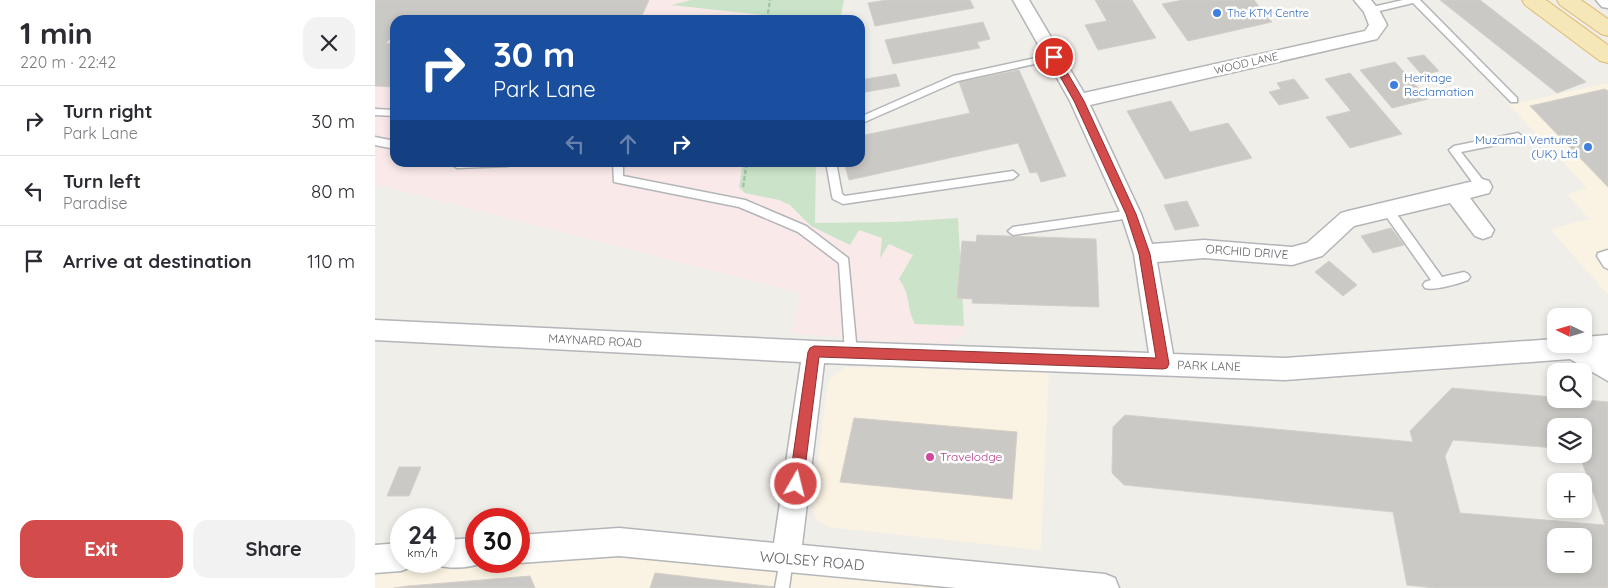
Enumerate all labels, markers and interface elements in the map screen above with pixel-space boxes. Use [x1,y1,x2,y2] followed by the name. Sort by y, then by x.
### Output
[1227,6,1309,20] place label: The KTM Centre
[1211,7,1223,19] marker: The KTM Centre
[20,14,93,52] text: 1 min
[303,17,355,69] button: close
[493,32,575,76] text: 30 m
[410,35,475,100] icon: right
[1033,36,1075,78] pin
[1040,43,1068,71] icon: arrive
[1212,49,1280,77] street label: WOOD LANE
[20,52,116,72] text: 220 m · 22:42
[1404,70,1474,99] place label: Heritage Reclamation
[493,75,596,103] text: Park Lane
[1388,79,1400,91] marker: Heritage Reclamation
[63,99,152,123] text: Turn right
[20,107,48,135] icon: right
[311,109,355,133] text: 30 m
[63,123,138,143] text: Park Lane
[561,130,589,158] icon: left
[614,130,642,158] icon: ahead
[667,130,695,158] icon: right
[1475,132,1578,161] place label: Muzamal Ventures (UK) Ltd
[1582,141,1594,153] marker: Muzamal Ventures (UK) Ltd
[63,169,141,193] text: Turn left
[20,177,48,205] icon: left
[311,179,355,203] text: 80 m
[63,193,127,213] text: Paradise
[1205,241,1289,262] street label: ORCHID DRIVE
[20,247,48,275] icon: arrive
[63,249,252,273] text: Arrive at destination
[307,249,355,273] text: 110 m
[1547,308,1593,352] north arrow
[1547,308,1592,573] map controls
[548,331,643,350] street label: MAYNARD ROAD
[1177,357,1241,374] street label: PARK LANE
[1547,363,1592,408] button: search
[1547,418,1592,463] button: layers
[940,449,1003,464] place label: Travelodge
[924,451,936,463] marker: Travelodge
[769,457,821,509] position arrow
[1547,473,1592,518] button: +
[465,508,530,573] speed limit sign: 30
[408,519,437,550] text: 24
[20,520,183,578] button: Exit
[193,520,355,578] button: Share
[1547,528,1592,573] button: −
[407,545,438,560] text: km/h
[759,546,865,575] street label: WOLSEY ROAD

